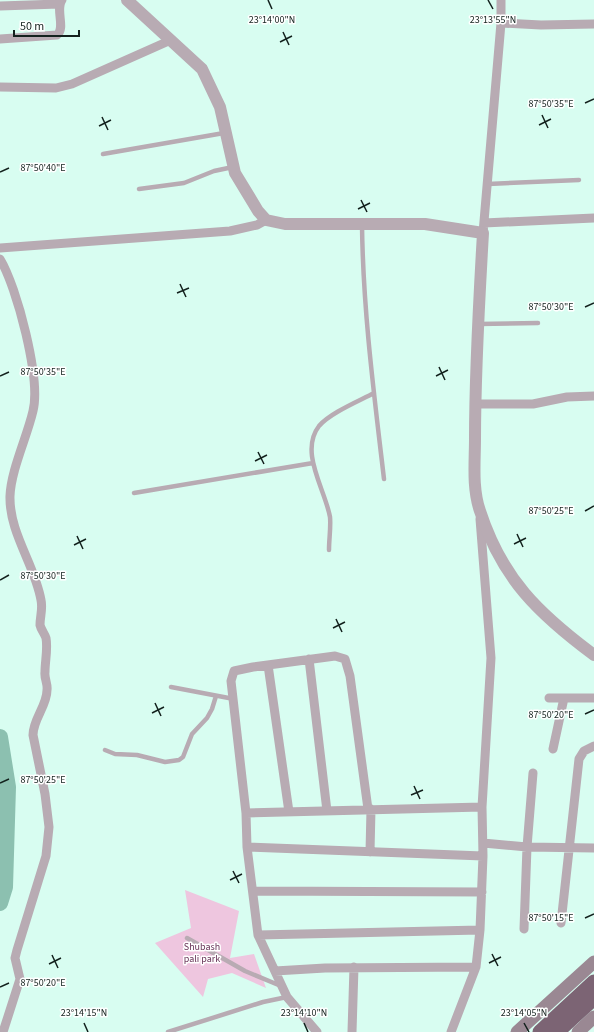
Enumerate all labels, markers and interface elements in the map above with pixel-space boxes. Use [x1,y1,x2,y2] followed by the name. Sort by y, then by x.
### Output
[14,12,79,38] scale bar
[249,13,295,27] text: 23°14'00"N
[470,13,516,27] text: 23°13'55"N
[20,18,44,35] text: 50 m
[528,97,574,111] text: 87°50'35"E
[20,161,66,175] text: 87°50'40"E
[528,300,574,314] text: 87°50'30"E
[20,365,66,379] text: 87°50'35"E
[528,504,574,518] text: 87°50'25"E
[20,569,66,583] text: 87°50'30"E
[528,708,574,722] text: 87°50'20"E
[20,773,66,787] text: 87°50'25"E
[528,911,574,925] text: 87°50'15"E
[184,940,220,966] park label: Shubash pali park
[20,976,66,990] text: 87°50'20"E
[61,1006,107,1020] text: 23°14'15"N
[281,1006,327,1020] text: 23°14'10"N
[501,1006,547,1020] text: 23°14'05"N

